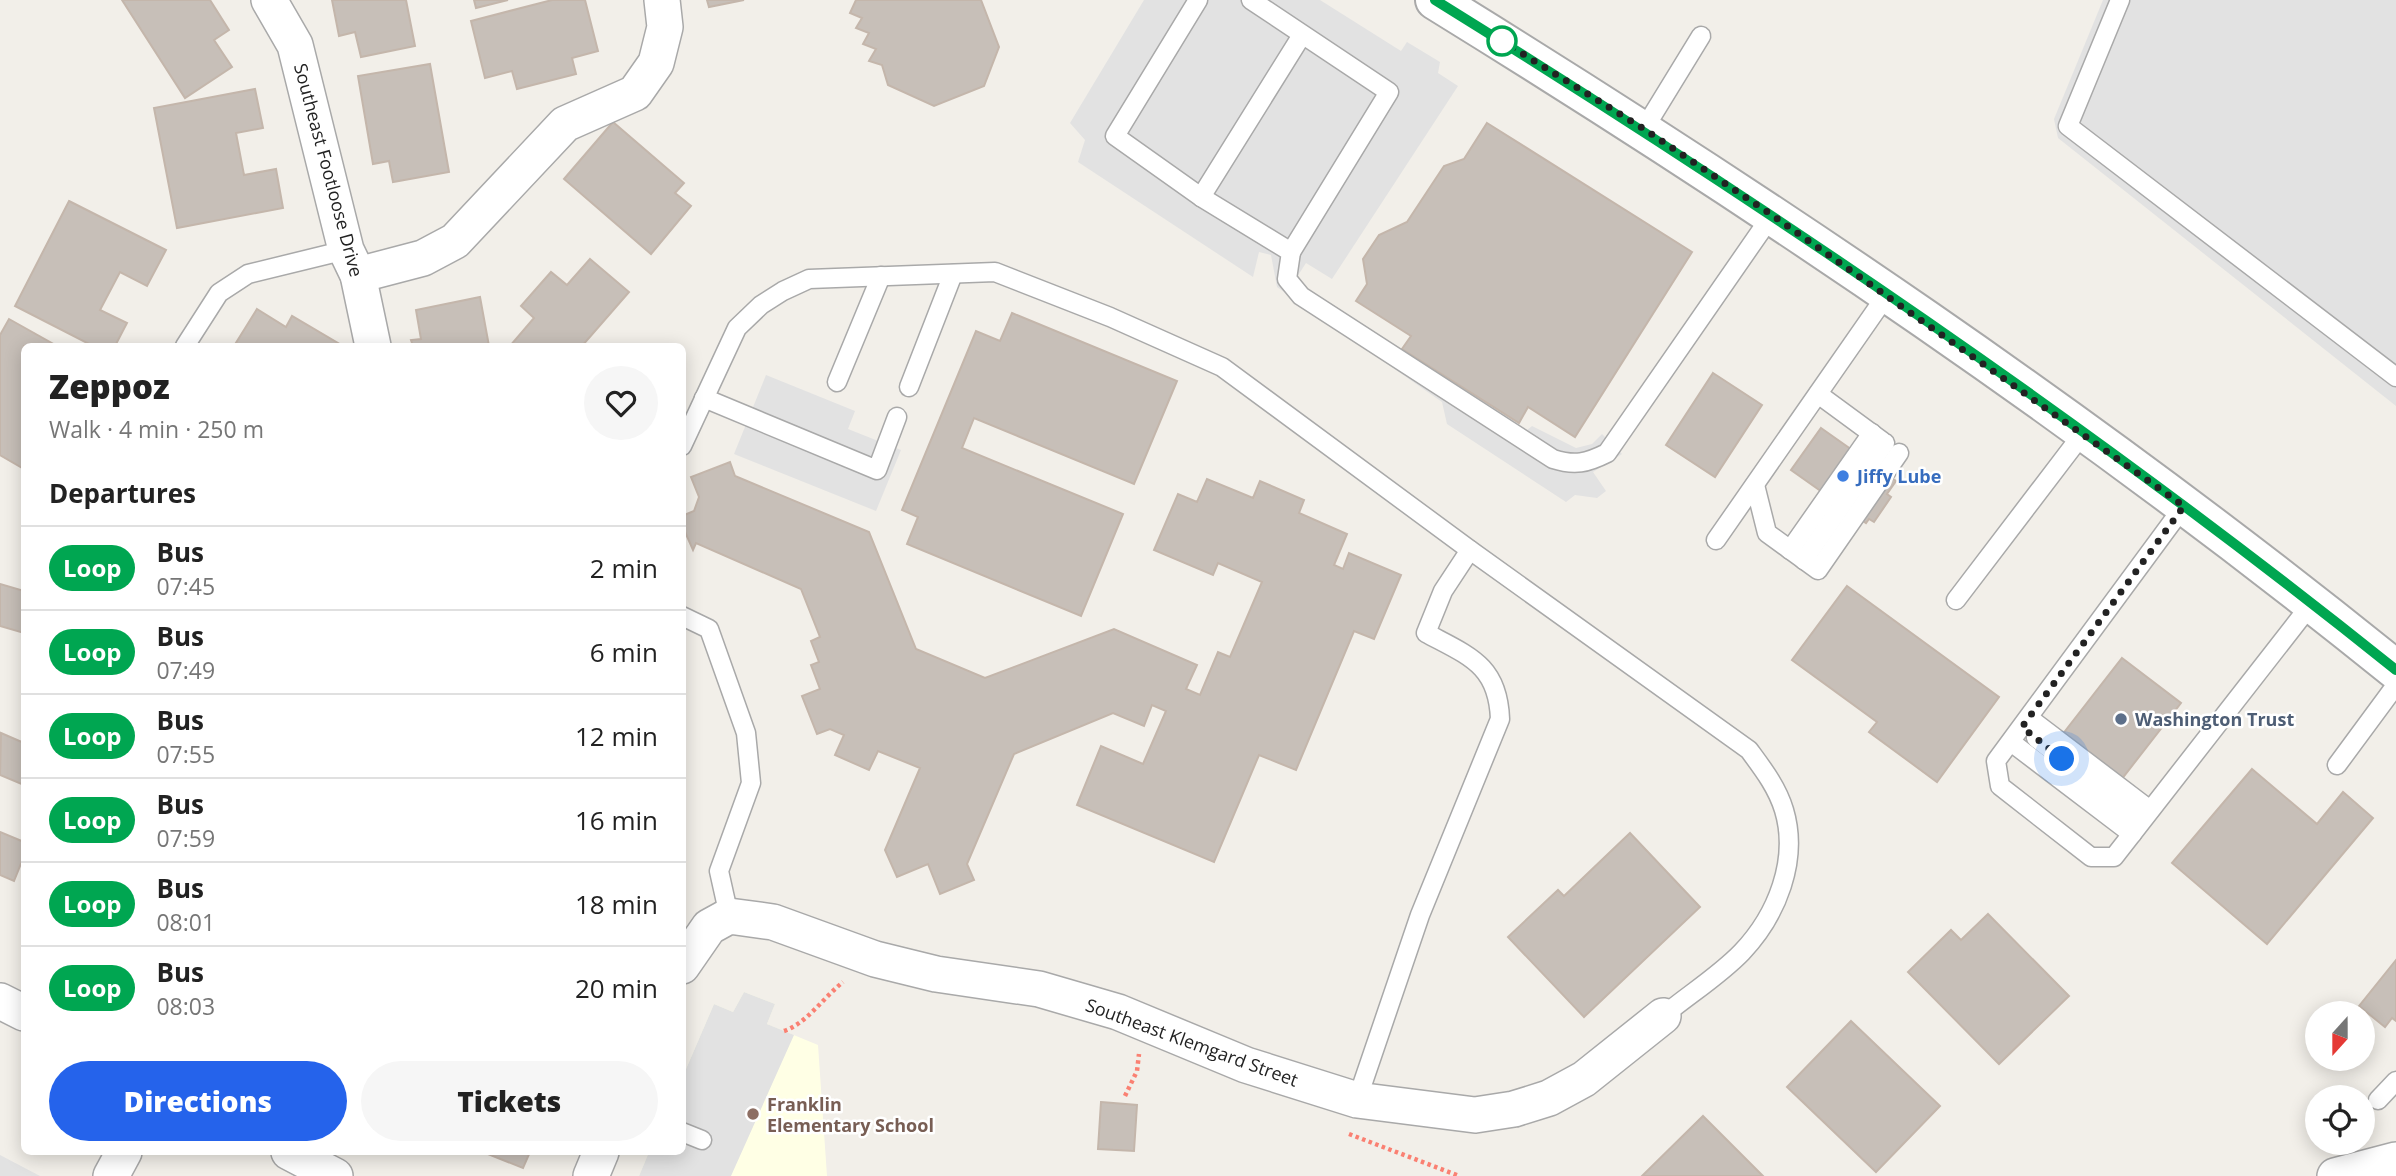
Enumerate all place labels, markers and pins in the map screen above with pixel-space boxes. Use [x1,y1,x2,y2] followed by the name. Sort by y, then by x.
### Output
[1487,26,1517,56] unlabelled marker
[1855,464,1941,488] place label: Jiffy Lube
[1835,468,1851,484] marker: Jiffy Lube
[2135,707,2294,731] place label: Washington Trust
[2113,711,2129,727] marker: Washington Trust
[767,1092,934,1137] place label: Franklin Elementary School
[745,1106,761,1122] marker: Franklin Elementary School

